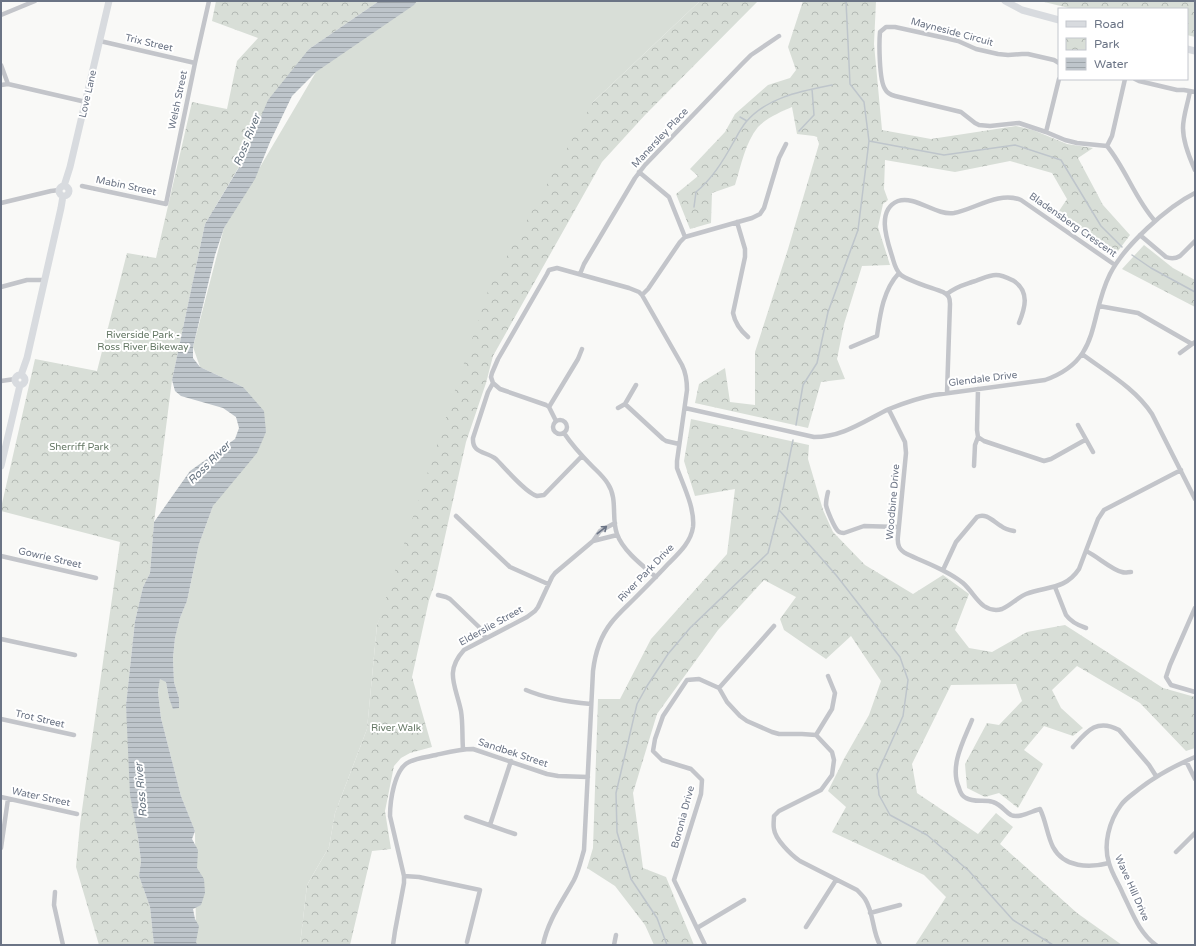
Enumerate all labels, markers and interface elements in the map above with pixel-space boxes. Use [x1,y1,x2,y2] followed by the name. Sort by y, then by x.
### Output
[1058,8,1188,80] legend
[909,15,995,49] street label: Mayneside Circuit
[1094,17,1124,31] text: Road
[124,32,174,54] street label: Trix Street
[1094,37,1120,51] text: Park
[1094,57,1129,71] text: Water
[77,69,99,119] street label: Love Lane
[166,69,190,131] street label: Welsh Street
[629,105,691,170] street label: Manersley Place
[231,111,264,168] water label: Ross River
[95,174,157,198] street label: Mabin Street
[1027,190,1119,260] street label: Bladensberg Crescent
[97,329,189,353] park label: Riverside Park - Ross River Bikeway
[948,369,1018,389] street label: Glendale Drive
[185,438,234,487] water label: Ross River
[49,441,109,453] park label: Sherriff Park
[884,463,902,540] street label: Woodbine Drive
[597,526,608,535] one-way arrow
[615,541,677,604] street label: River Park Drive
[17,545,83,571] street label: Gowrie Street
[457,603,525,649] street label: Elderslie Street
[14,708,66,731] street label: Trot Street
[371,722,422,734] park label: River Walk
[477,736,550,770] street label: Sandbek Street
[132,760,150,818] water label: Ross River
[669,784,697,850] street label: Boronia Drive
[11,785,72,809] street label: Water Street
[1112,853,1152,923] street label: Wave Hill Drive

